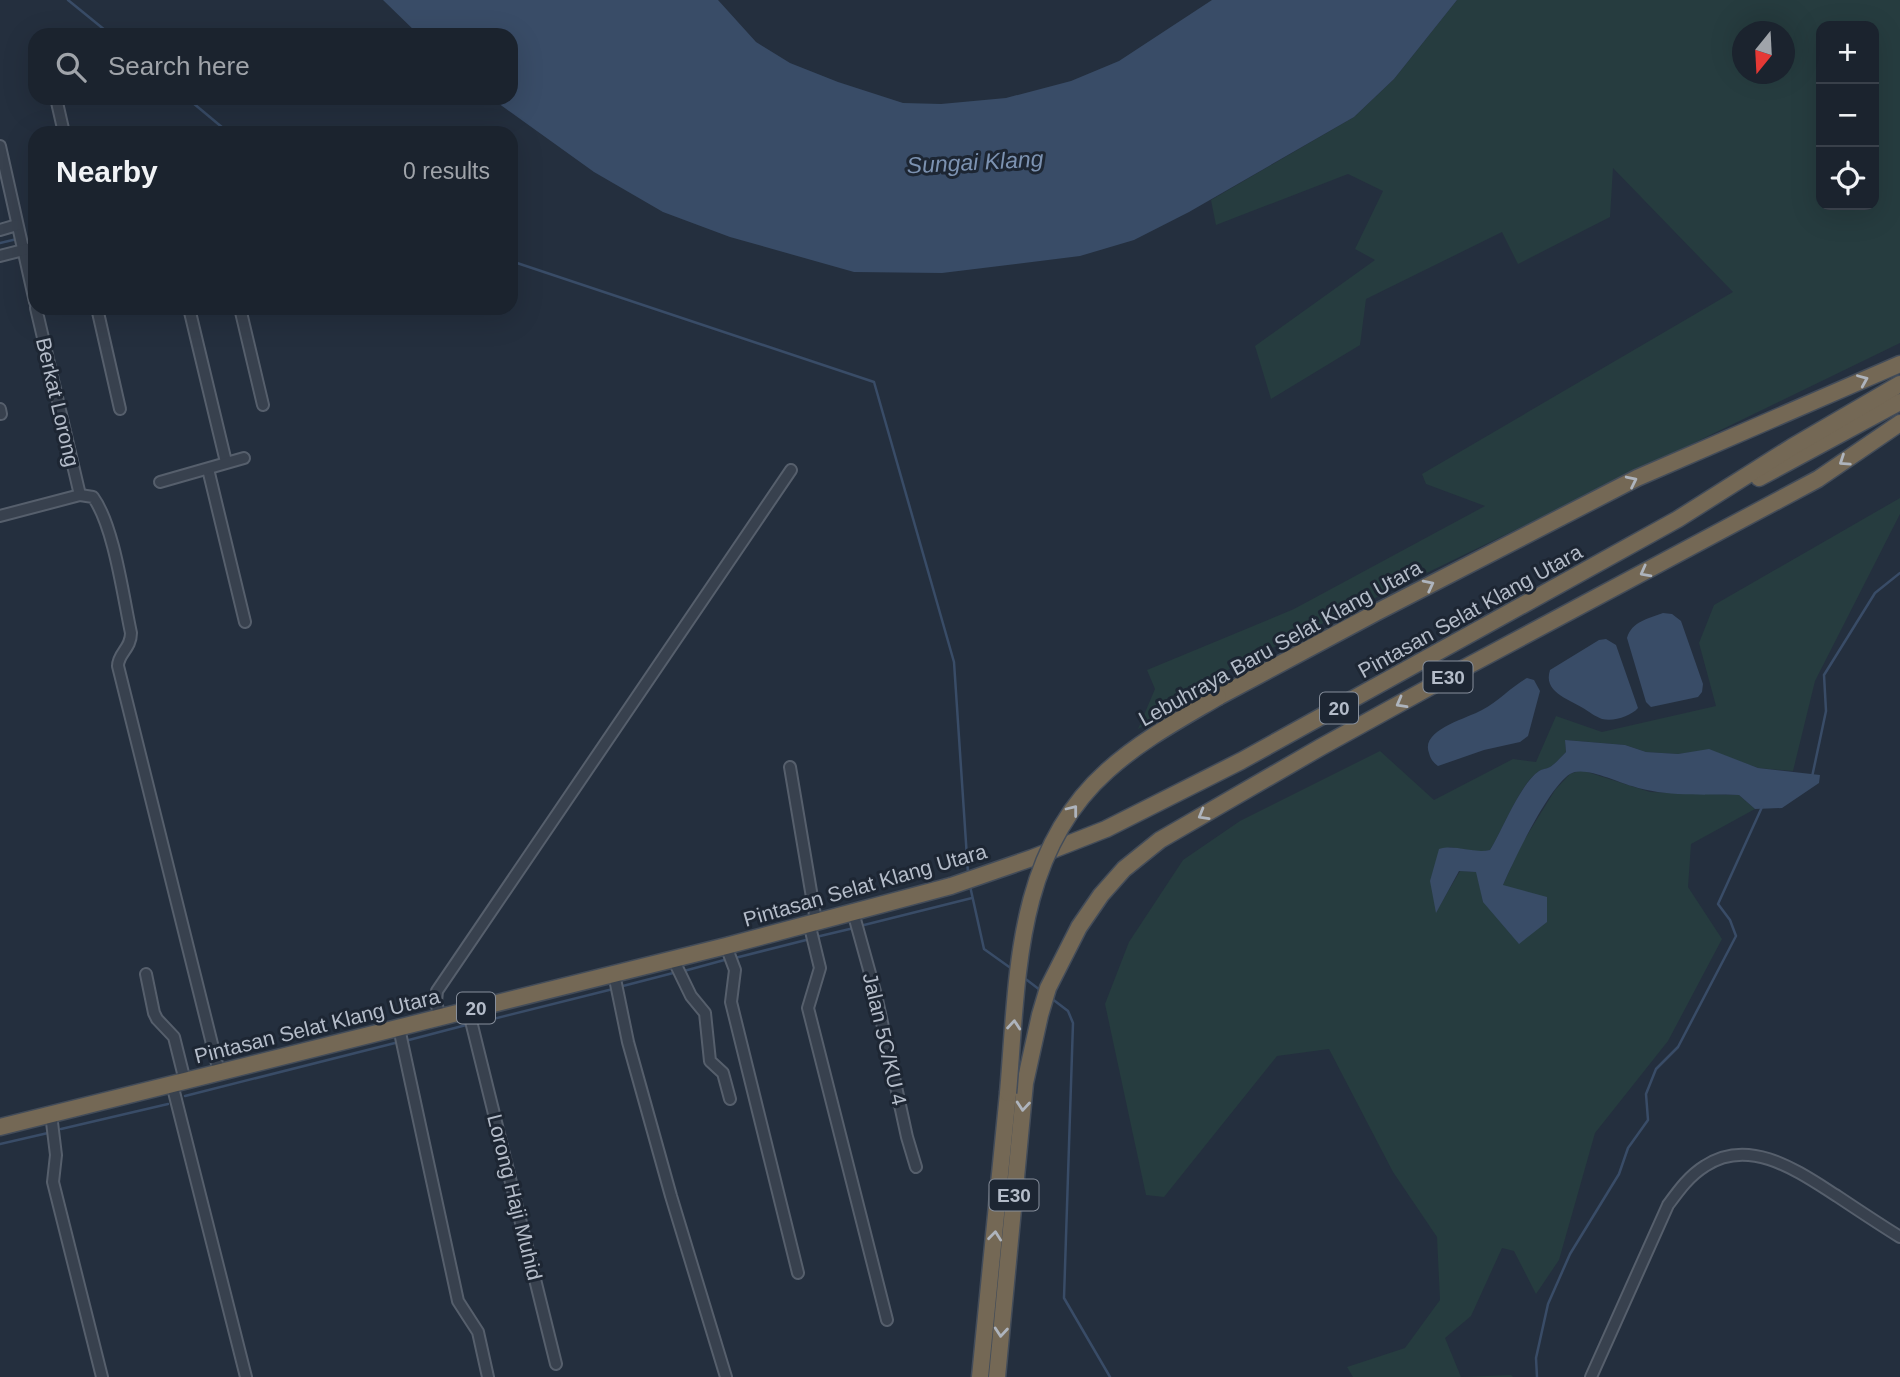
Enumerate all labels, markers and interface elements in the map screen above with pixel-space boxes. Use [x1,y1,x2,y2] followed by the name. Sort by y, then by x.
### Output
[1732,21,1795,84] north arrow
[1816,21,1879,210] map controls
[1816,21,1879,84] button: +
[28,28,518,105] search box
[52,48,90,86] icon: search
[108,51,250,81] text: Search here
[1816,84,1879,147] button: −
[906,145,1044,179] water label: Sungai Klang
[1816,147,1879,210] button: locate
[56,155,158,188] text: Nearby
[403,158,490,184] text: 0 results
[32,335,84,469] street label: Berkat Lorong
[1855,374,1868,388] one-way arrow
[1838,453,1851,466] one-way arrow
[1624,475,1637,489] one-way arrow
[1354,540,1586,682] street label: Pintasan Selat Klang Utara
[1135,555,1426,731] street label: Lebuhraya Baru Selat Klang Utara
[1640,564,1652,578] one-way arrow
[1422,579,1434,593] one-way arrow
[1424,662,1472,692] road number: E30
[1320,692,1358,723] road number: 20
[1396,695,1409,708] one-way arrow
[1065,805,1077,818] one-way arrow
[1198,807,1211,820] one-way arrow
[741,839,990,931] street label: Pintasan Selat Klang Utara
[859,970,912,1108] street label: Jalan 5C/KU 4
[192,984,442,1068] street label: Pintasan Selat Klang Utara
[457,992,495,1024] road number: 20
[1006,1019,1021,1030] one-way arrow
[1016,1100,1031,1111] one-way arrow
[483,1112,547,1282] street label: Lorong Haji Muhid
[990,1180,1038,1210] road number: E30
[987,1230,1002,1242] one-way arrow
[994,1327,1009,1338] one-way arrow

